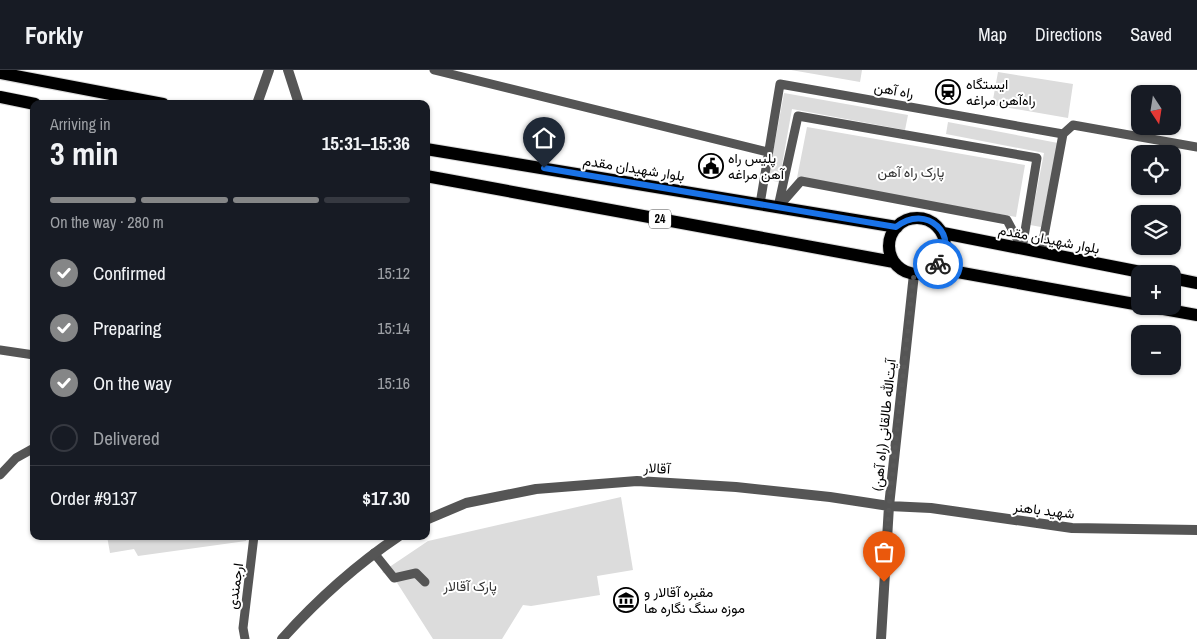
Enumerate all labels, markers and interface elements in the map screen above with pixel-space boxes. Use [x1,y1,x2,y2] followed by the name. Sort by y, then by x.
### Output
[25,19,83,51] text: Forkly
[978,22,1007,47] text: Map
[1035,22,1102,47] text: Directions
[1130,22,1172,47] text: Saved
[966,75,1036,109] place label: ایستگاه راه‌آهن مراغه
[873,78,915,102] street label: راه آهن
[935,79,961,105] station icon: ایستگاه راه‌آهن مراغه
[1131,85,1181,135] north arrow
[1131,85,1181,375] map controls
[50,113,111,135] text: Arriving in
[523,117,565,168] pin
[530,124,558,152] icon: home
[322,130,410,156] text: 15:31–15:36
[50,132,119,175] text: 3 min
[1131,145,1181,195] button: locate
[728,149,786,183] place label: پلیس راه آهن مراغه
[582,151,686,185] street label: بلوار شهیدان مقدم
[698,153,724,179] public building icon: پلیس راه آهن مراغه
[878,163,944,182] park label: پارک راه آهن
[1131,205,1181,255] button: layers
[649,210,671,228] road number: 24
[50,211,164,233] text: On the way · 280 m
[997,220,1101,258] street label: بلوار شهیدان مقدم
[913,239,963,289] courier
[924,250,952,278] icon: bike
[50,259,78,287] icon: check
[93,260,166,286] text: Confirmed
[377,262,410,284] text: 15:12
[1131,265,1181,315] button: +
[50,314,78,342] icon: check
[93,315,161,341] text: Preparing
[377,317,410,339] text: 15:14
[1131,325,1181,375] button: −
[868,356,900,492] street label: (راه آهن) آیت‌الله طالقانی
[50,369,78,397] icon: check
[93,370,172,396] text: On the way
[377,372,410,394] text: 15:16
[93,425,160,451] text: Delivered
[642,458,672,478] street label: آقالار
[50,485,137,511] text: Order #9137
[362,485,410,511] text: $17.30
[1011,497,1076,523] street label: شهید باهنر
[863,531,905,582] pin
[870,538,898,566] icon: bag
[223,562,247,610] street label: ارجمندی
[442,577,497,596] park label: پارک آقالار
[644,583,745,617] place label: مقبره آقالار و موزه سنگ نگاره ها
[613,587,639,613] museum icon: مقبره آقالار و موزه سنگ نگاره ها

